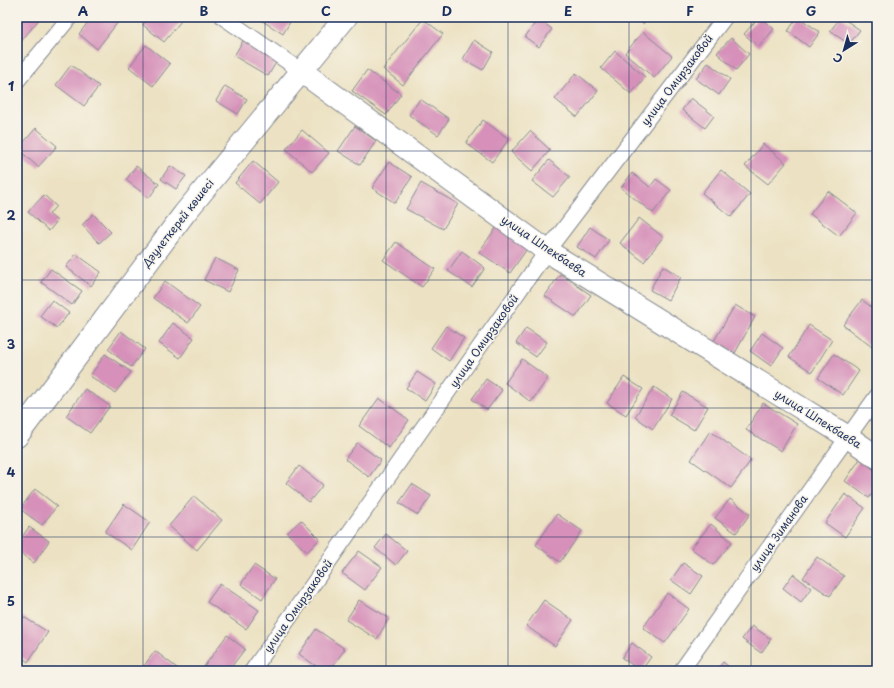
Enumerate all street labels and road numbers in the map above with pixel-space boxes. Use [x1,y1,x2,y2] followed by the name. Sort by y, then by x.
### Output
[637,31,717,129] street label: улица Омирзаковой
[137,175,218,271] street label: Дәулеткерей көшесі
[498,211,591,281] street label: улица Шпекбаева
[445,291,522,391] street label: улица Омирзаковой
[771,385,866,453] street label: улица Шпекбаева
[746,491,812,575] street label: улица Зиманова
[259,556,336,656] street label: улица Омирзаковой

